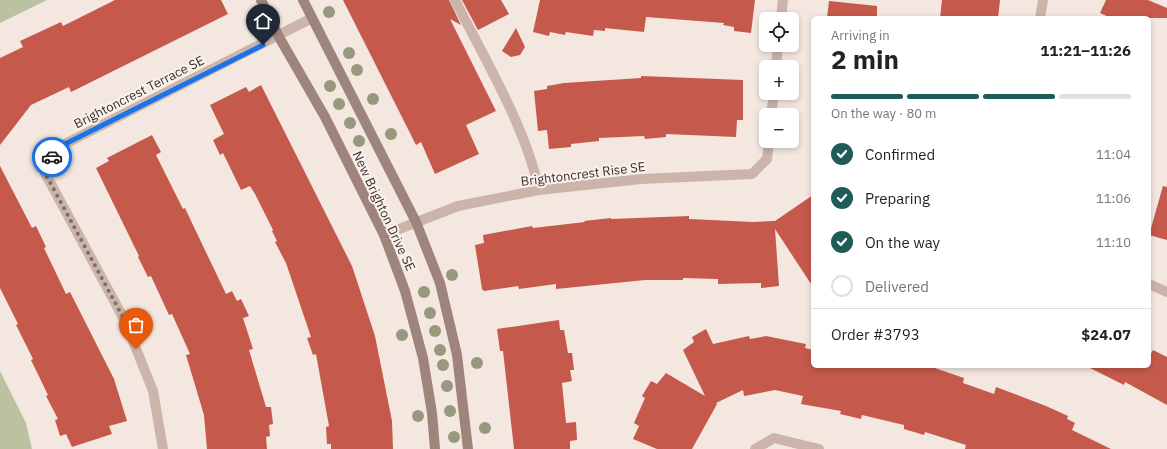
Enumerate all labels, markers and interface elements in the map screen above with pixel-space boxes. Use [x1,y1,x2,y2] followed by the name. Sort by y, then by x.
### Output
[246,4,280,45] pin
[252,10,274,32] icon: home
[759,12,799,148] map controls
[759,12,799,52] button: locate
[831,27,890,44] text: Arriving in
[1040,41,1131,60] text: 11:21–11:26
[831,42,899,76] text: 2 min
[71,52,207,132] street label: Brightoncrest Terrace SE
[759,60,799,100] button: +
[831,105,936,122] text: On the way · 80 m
[759,108,799,148] button: −
[32,137,72,177] courier
[831,143,853,165] icon: check
[865,145,935,164] text: Confirmed
[41,146,63,168] icon: car
[1096,146,1131,163] text: 11:04
[349,148,419,274] street label: New Brighton Drive SE
[520,158,646,190] street label: Brightoncrest Rise SE
[831,187,853,209] icon: check
[865,189,930,208] text: Preparing
[1096,190,1131,207] text: 11:06
[831,231,853,253] icon: check
[865,233,940,252] text: On the way
[1096,234,1131,251] text: 11:10
[865,277,929,296] text: Delivered
[119,308,153,349] pin
[125,314,147,336] icon: bag
[831,325,920,344] text: Order #3793
[1081,325,1131,344] text: $24.07

